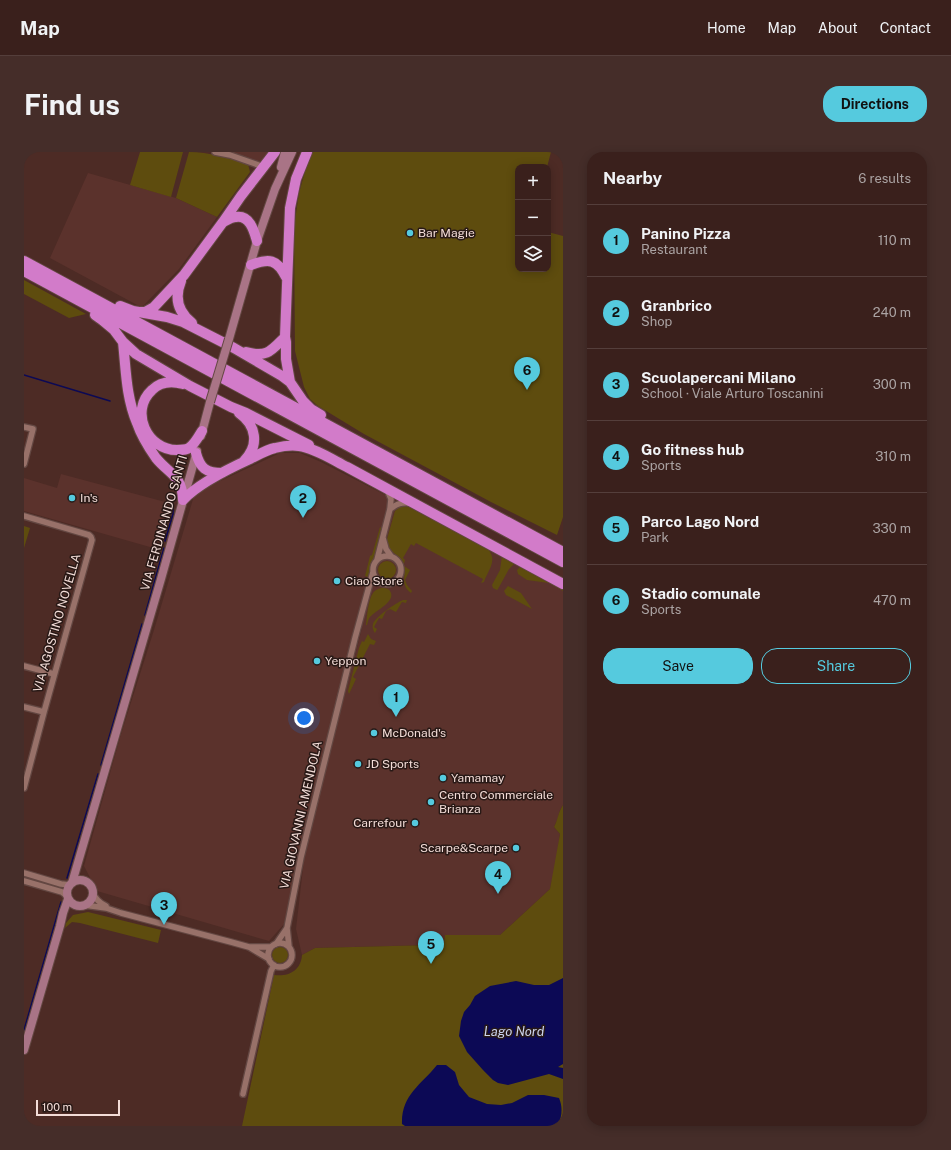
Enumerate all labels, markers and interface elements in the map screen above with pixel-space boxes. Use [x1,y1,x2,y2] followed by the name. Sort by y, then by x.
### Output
[20,17,60,39] text: Map
[707,20,746,36] text: Home
[768,20,796,36] text: Map
[818,20,858,36] text: About
[880,20,931,36] text: Contact
[823,86,927,122] button: Directions
[24,88,120,121] text: Find us
[515,164,551,272] map controls
[515,164,551,200] button: +
[603,168,662,188] text: Nearby
[858,171,911,186] text: 6 results
[515,200,551,236] button: −
[641,225,730,242] text: Panino Pizza
[418,226,475,240] place label: Bar Magie
[405,228,415,238] marker: Bar Magie
[613,233,619,248] text: 1
[878,233,911,248] text: 110 m
[515,236,551,272] button: layers
[641,242,707,257] text: Restaurant
[641,297,712,314] text: Granbrico
[612,305,620,320] text: 2
[873,305,911,320] text: 240 m
[641,314,672,329] text: Shop
[514,357,540,390] pin: 6
[641,369,796,386] text: Scuolapercani Milano
[612,377,620,392] text: 3
[873,377,911,392] text: 300 m
[641,386,823,401] text: School · Viale Arturo Toscanini
[641,441,744,458] text: Go fitness hub
[612,449,620,464] text: 4
[875,449,911,464] text: 310 m
[138,454,190,592] street label: VIA FERDINANDO SANTI
[641,458,681,473] text: Sports
[290,485,316,518] pin: 2
[80,491,98,505] place label: In's
[67,493,77,503] marker: In's
[641,513,759,530] text: Parco Lago Nord
[612,521,620,536] text: 5
[872,521,911,536] text: 330 m
[641,530,669,545] text: Park
[30,552,84,694] street label: VIA AGOSTINO NOVELLA
[345,574,403,588] place label: Ciao Store
[332,576,342,586] marker: Ciao Store
[641,585,761,602] text: Stadio comunale
[612,593,620,608] text: 6
[873,593,911,608] text: 470 m
[641,602,681,617] text: Sports
[603,648,753,684] button: Save
[761,648,911,684] button: Share
[325,654,366,668] place label: Yeppon
[312,656,322,666] marker: Yeppon
[383,684,409,717] pin: 1
[294,708,314,728] your location
[382,726,446,740] place label: McDonald's
[369,728,379,738] marker: McDonald's
[277,739,325,891] street label: VIA GIOVANNI AMENDOLA
[366,757,419,771] place label: JD Sports
[353,759,363,769] marker: JD Sports
[451,771,505,785] place label: Yamamay
[438,773,448,783] marker: Yamamay
[439,788,553,816] place label: Centro Commerciale Brianza
[426,797,436,807] marker: Centro Commerciale Brianza
[353,816,407,830] place label: Carrefour
[410,818,420,828] marker: Carrefour
[420,841,508,855] place label: Scarpe&Scarpe
[511,843,521,853] marker: Scarpe&Scarpe
[485,861,511,894] pin: 4
[151,892,177,925] pin: 3
[418,931,444,964] pin: 5
[484,1024,545,1039] water label: Lago Nord
[36,1098,120,1117] scale bar
[42,1101,72,1113] text: 100 m

